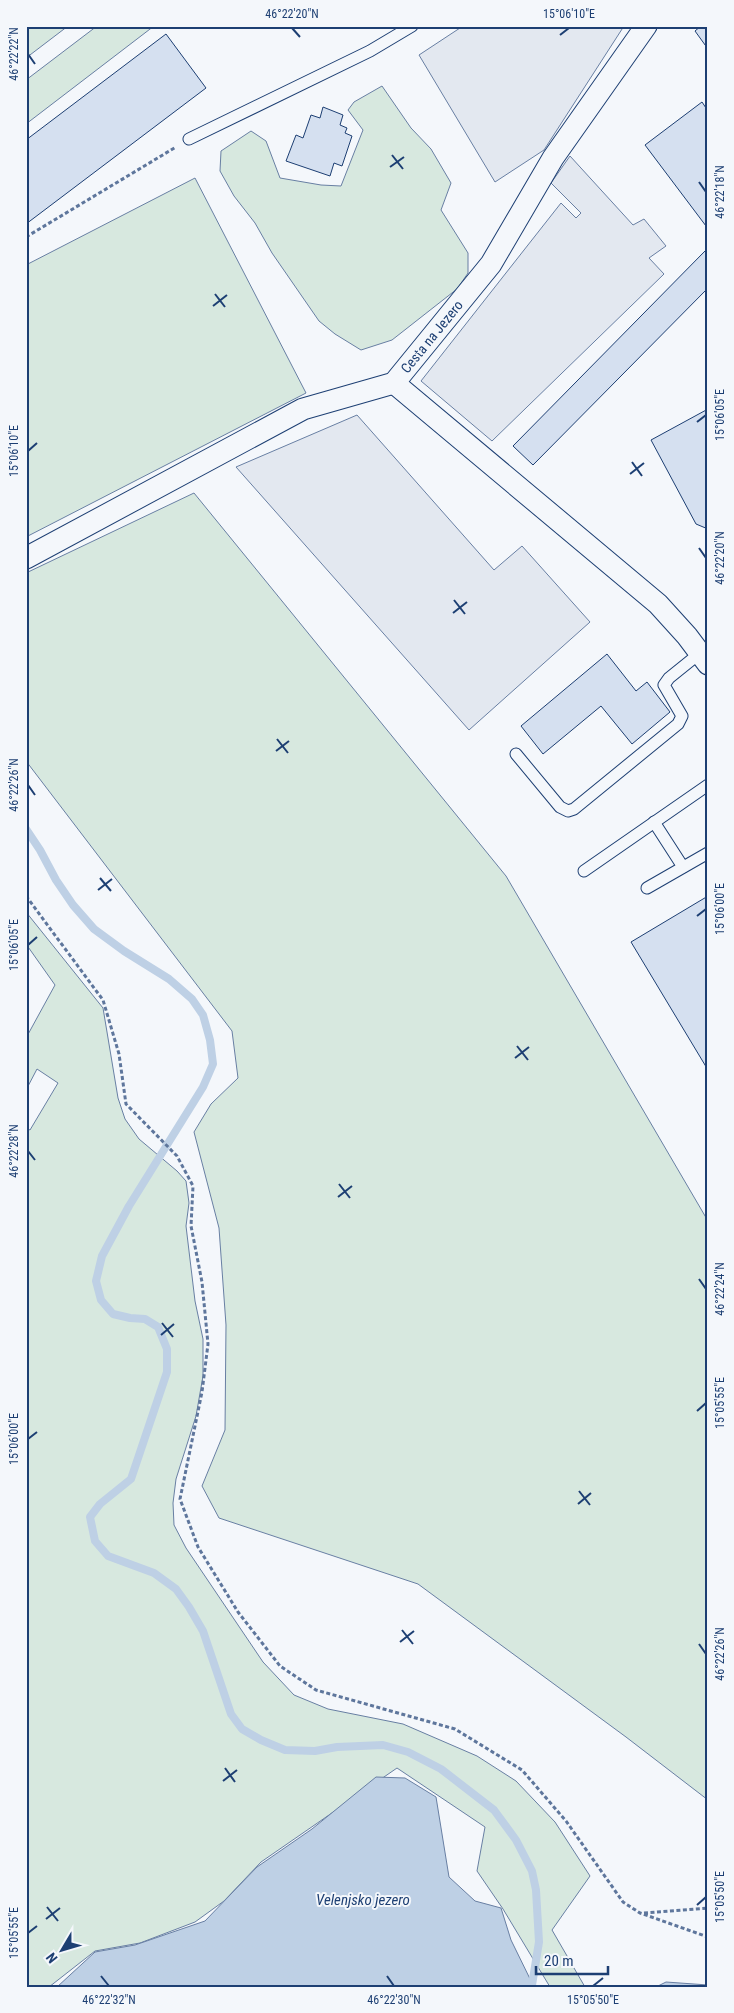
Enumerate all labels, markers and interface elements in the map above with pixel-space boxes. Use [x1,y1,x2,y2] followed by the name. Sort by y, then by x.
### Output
[265,7,319,21] text: 46°22'20"N
[543,7,595,21] text: 15°06'10"E
[7,27,21,81] text: 46°22'22"N
[713,165,727,219] text: 46°22'18"N
[398,297,466,376] street label: Cesta na Jezero
[713,389,727,441] text: 15°06'05"E
[7,425,21,477] text: 15°06'10"E
[713,531,727,585] text: 46°22'20"N
[7,758,21,812] text: 46°22'26"N
[713,883,727,935] text: 15°06'00"E
[7,919,21,971] text: 15°06'05"E
[7,1124,21,1178] text: 46°22'28"N
[713,1262,727,1316] text: 46°22'24"N
[713,1377,727,1429] text: 15°05'55"E
[7,1413,21,1465] text: 15°06'00"E
[713,1627,727,1681] text: 46°22'26"N
[713,1871,727,1923] text: 15°05'50"E
[316,1891,410,1909] water label: Velenjsko jezero
[7,1907,21,1959] text: 15°05'55"E
[38,1926,88,1976] north arrow
[536,1943,609,1975] scale bar
[43,1950,61,1966] text: N
[544,1952,574,1970] text: 20 m
[82,1993,136,2007] text: 46°22'32"N
[367,1993,421,2007] text: 46°22'30"N
[567,1993,619,2007] text: 15°05'50"E

